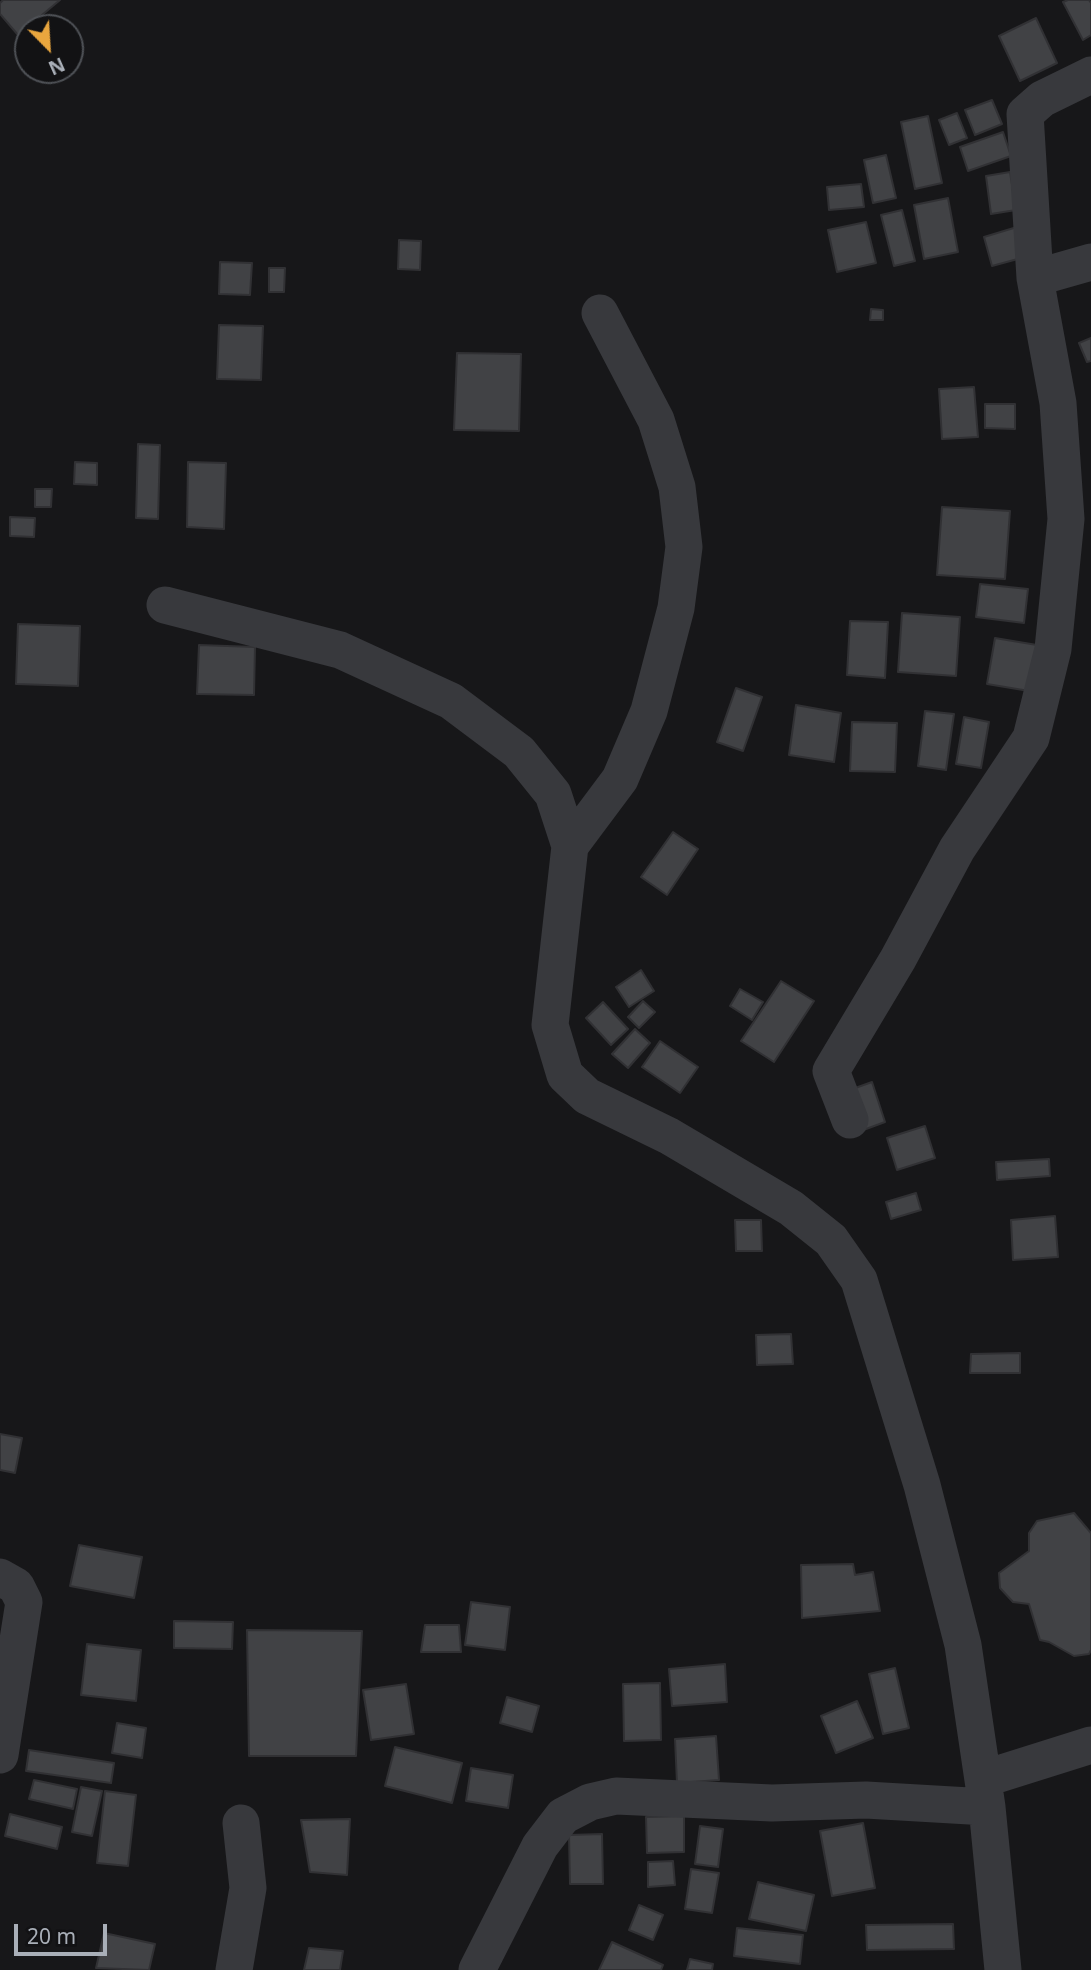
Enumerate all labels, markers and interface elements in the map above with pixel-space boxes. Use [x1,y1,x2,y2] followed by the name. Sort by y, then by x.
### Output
[14,14,84,84] north arrow
[44,51,69,81] text: N
[18,1910,110,1954] scale bar
[27,1922,76,1950] text: 20 m

